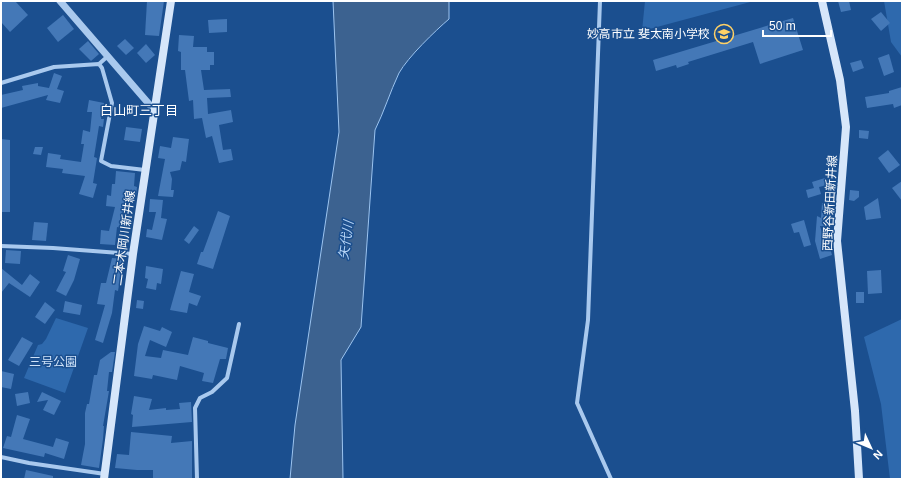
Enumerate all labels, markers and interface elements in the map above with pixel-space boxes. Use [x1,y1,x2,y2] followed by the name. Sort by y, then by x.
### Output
[763,12,831,38] scale bar
[769,19,796,33] text: 50 m
[713,23,735,45] school or university icon: 妙高市立 斐太南小学校
[587,27,710,41] place label: 妙高市立 斐太南小学校
[100,103,178,118] district label: 白山町三丁目
[820,155,840,251] street label: 西野谷新田新井線
[110,189,138,287] street label: 二本木岡川新井線
[336,218,356,260] water label: 矢代川
[29,355,77,369] park label: 三号公園
[851,428,891,468] north arrow
[871,448,885,462] text: N

